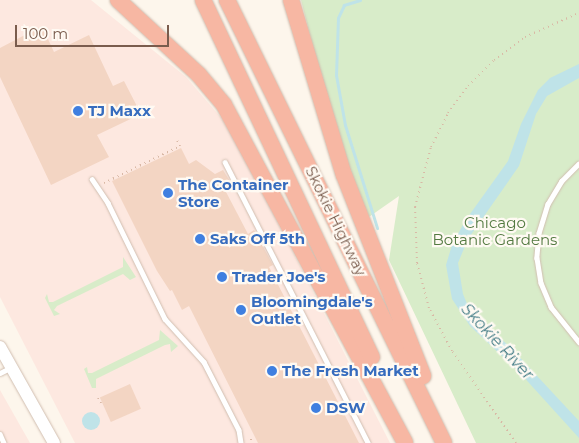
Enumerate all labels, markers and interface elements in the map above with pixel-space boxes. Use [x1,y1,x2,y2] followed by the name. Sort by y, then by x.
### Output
[18,15,171,47] scale bar
[23,24,68,43] text: 100 m
[88,102,151,120] place label: TJ Maxx
[72,105,84,117] marker: TJ Maxx
[302,163,370,279] street label: Skokie Highway
[178,175,289,210] place label: The Container Store
[162,187,174,199] marker: The Container Store
[433,213,557,248] park label: Chicago Botanic Gardens
[210,230,305,248] place label: Saks Off 5th
[194,233,206,245] marker: Saks Off 5th
[232,268,325,286] place label: Trader Joe's
[216,271,228,283] marker: Trader Joe's
[251,292,373,327] place label: Bloomingdale's Outlet
[457,300,537,384] water label: Skokie River
[235,304,247,316] marker: Bloomingdale's Outlet
[282,362,419,380] place label: The Fresh Market
[266,365,278,377] marker: The Fresh Market
[326,399,365,417] place label: DSW
[310,402,322,414] marker: DSW

